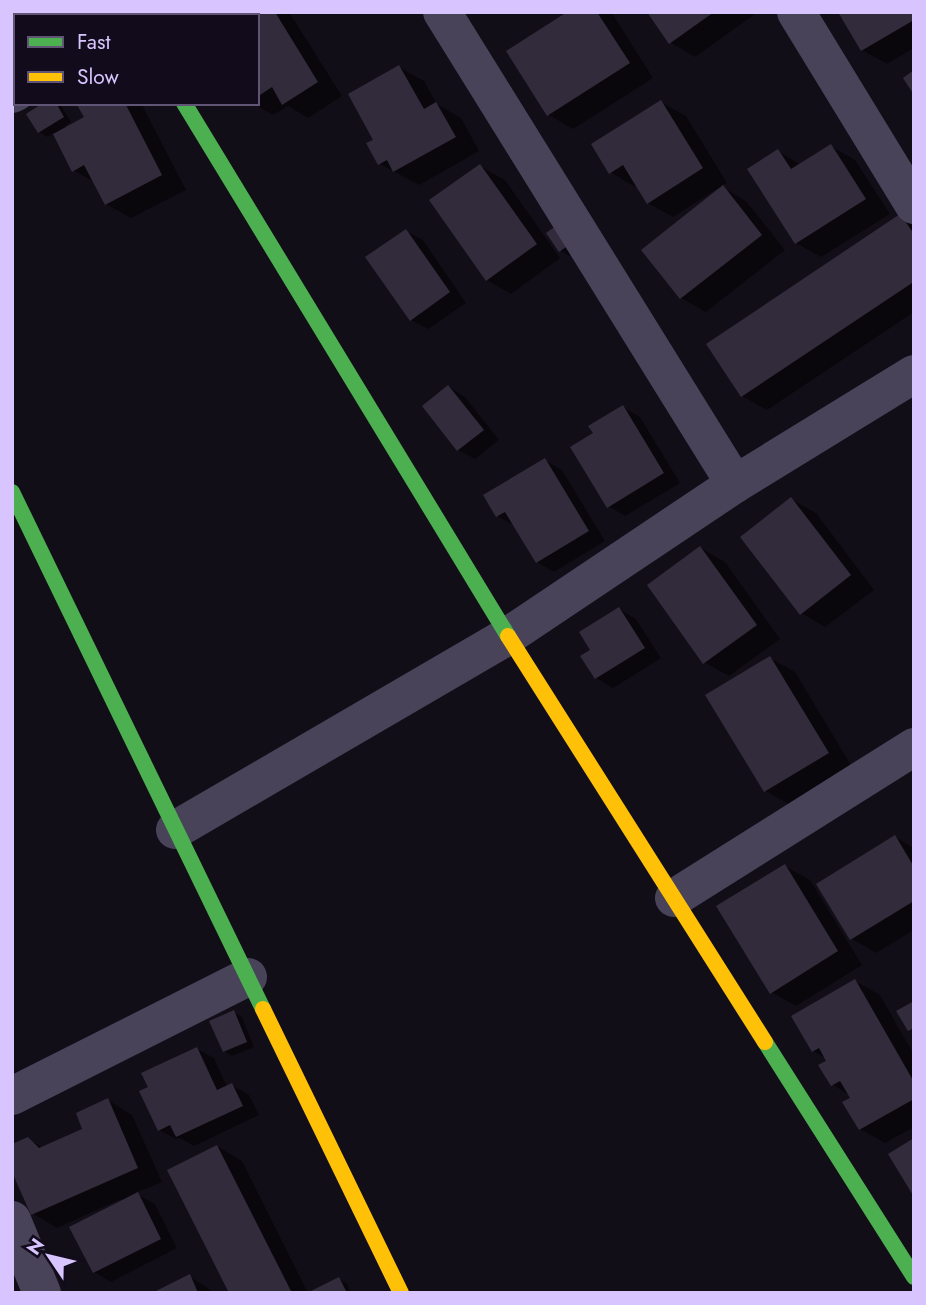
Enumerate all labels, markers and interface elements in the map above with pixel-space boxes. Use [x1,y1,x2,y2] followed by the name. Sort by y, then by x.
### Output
[14,14,259,105] legend
[77,27,110,57] text: Fast
[77,62,119,92] text: Slow
[14,1221,84,1291] north arrow
[20,1233,51,1260] text: N

